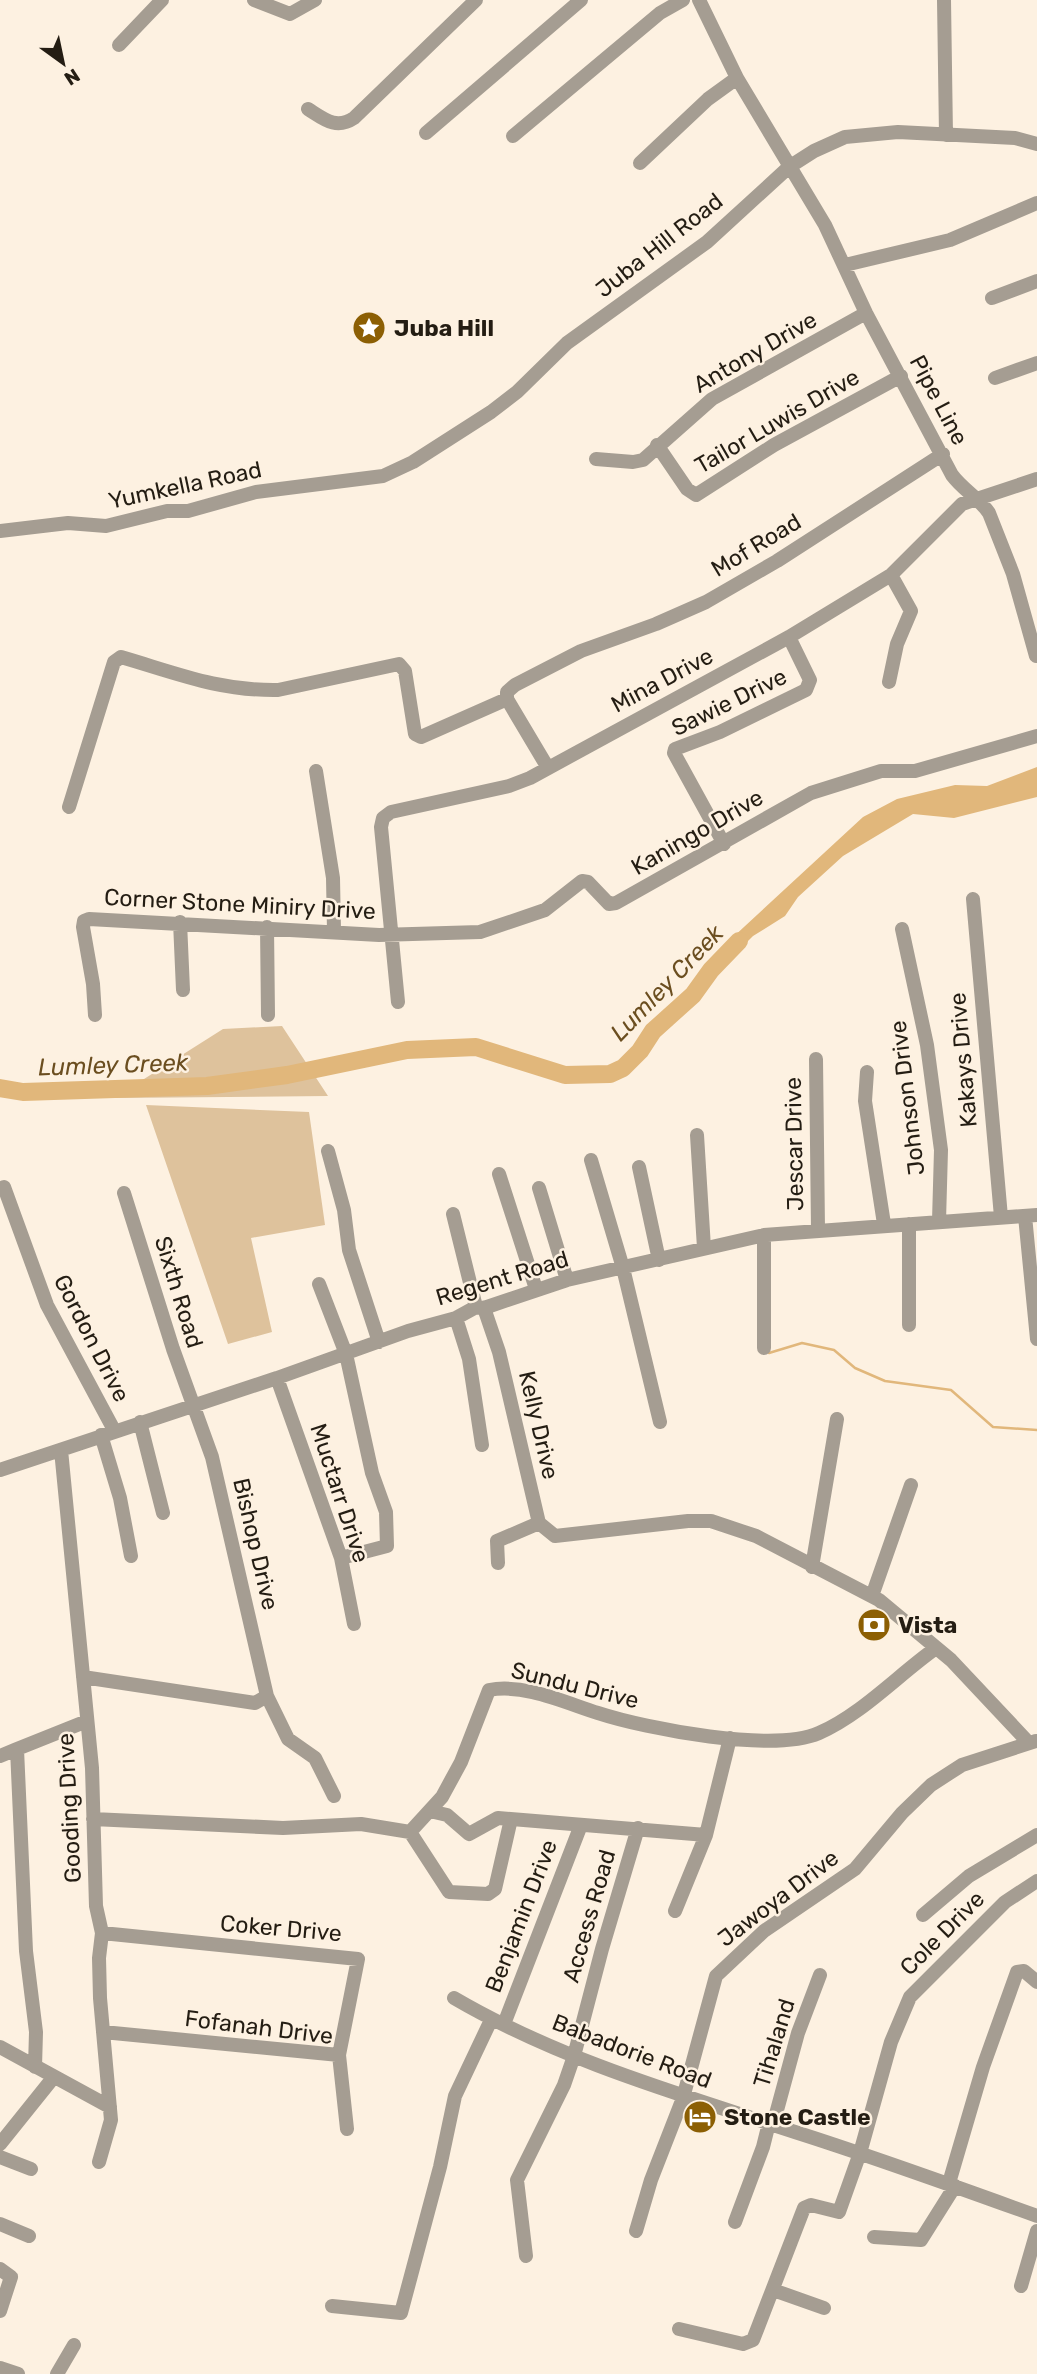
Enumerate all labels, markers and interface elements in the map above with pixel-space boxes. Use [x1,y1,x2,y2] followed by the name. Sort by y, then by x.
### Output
[28,28,98,98] north arrow
[60,63,84,90] text: N
[590,187,728,303] street label: Juba Hill Road
[688,305,822,399] street label: Antony Drive
[350,309,388,347] place icon: Juba Hill
[394,314,494,342] place label: Juba Hill
[904,350,974,450] street label: Pipe Line
[690,363,864,479] street label: Tailor Luwis Drive
[106,455,264,515] street label: Yumkella Road
[706,507,806,583] street label: Mof Road
[606,641,718,719] street label: Mina Drive
[667,662,791,742] street label: Sawie Drive
[626,783,768,881] street label: Kaningo Drive
[103,883,377,925] street label: Corner Stone Miniry Drive
[605,919,730,1047] water label: Lumley Creek
[943,991,983,1129] street label: Kakays Drive
[884,1019,930,1177] street label: Johnson Drive
[37,1048,189,1082] water label: Lumley Creek
[779,1077,809,1211] street label: Jescar Drive
[149,1233,209,1351] street label: Sixth Road
[432,1245,572,1311] street label: Regent Road
[48,1270,136,1406] street label: Gordon Drive
[513,1368,565,1482] street label: Kelly Drive
[304,1420,376,1566] street label: Muctarr Drive
[227,1475,285,1613] street label: Bishop Drive
[855,1606,893,1644] bank icon: Vista
[898,1611,957,1639] place label: Vista
[508,1656,642,1714] street label: Sundu Drive
[51,1732,87,1884] street label: Gooding Drive
[479,1836,563,1996] street label: Benjamin Drive
[712,1844,844,1952] street label: Jawoya Drive
[557,1846,621,1986] street label: Access Road
[894,1885,990,1981] street label: Cole Drive
[219,1909,343,1947] street label: Coker Drive
[747,1995,801,2091] street label: Tihaland
[183,2004,335,2050] street label: Fofanah Drive
[548,2008,716,2094] street label: Babadorie Road
[681,2098,719,2136] hotel icon: Stone Castle
[724,2103,871,2131] place label: Stone Castle

